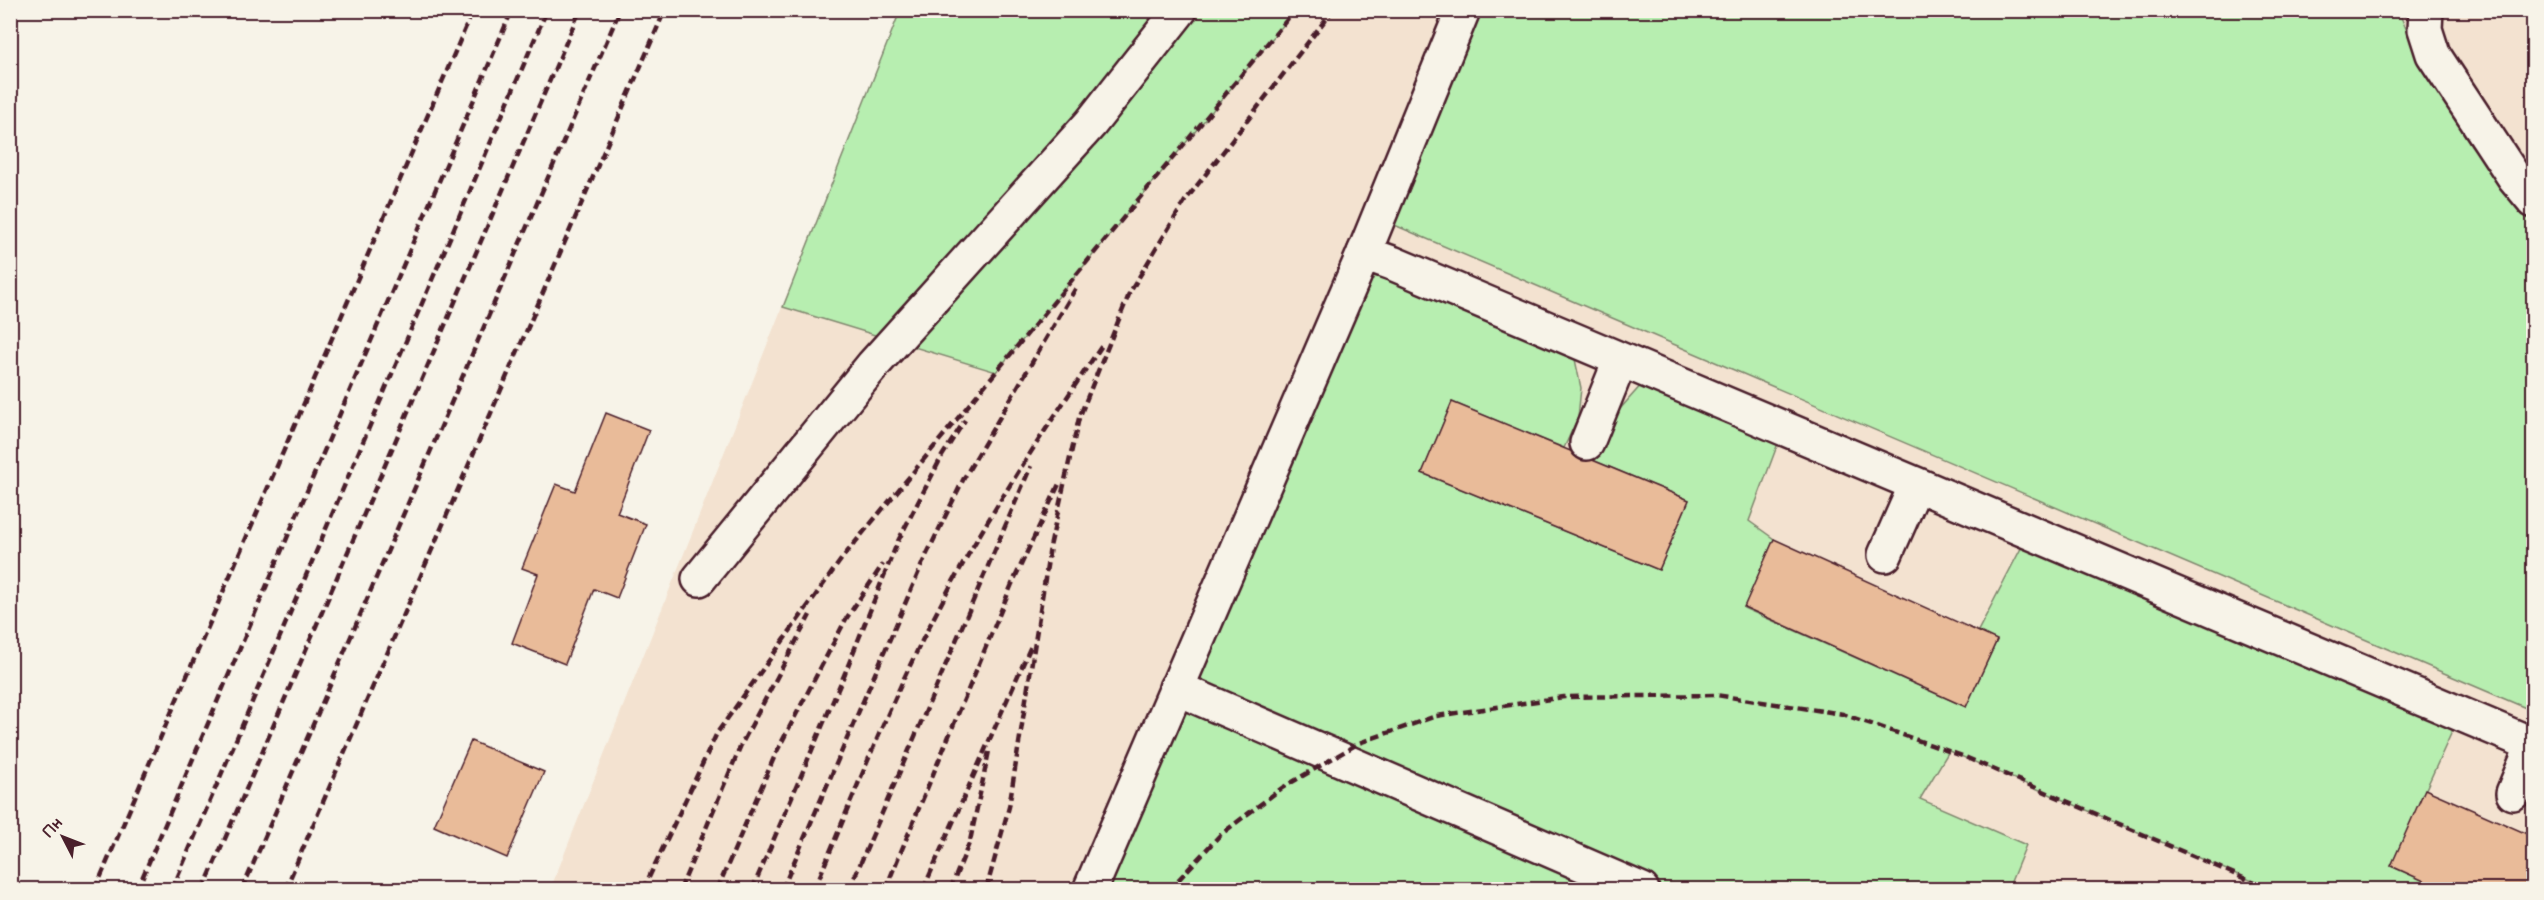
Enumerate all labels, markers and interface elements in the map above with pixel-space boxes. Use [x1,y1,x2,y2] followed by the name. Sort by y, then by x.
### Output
[33,807,93,867] north arrow
[39,814,67,842] text: Пн

